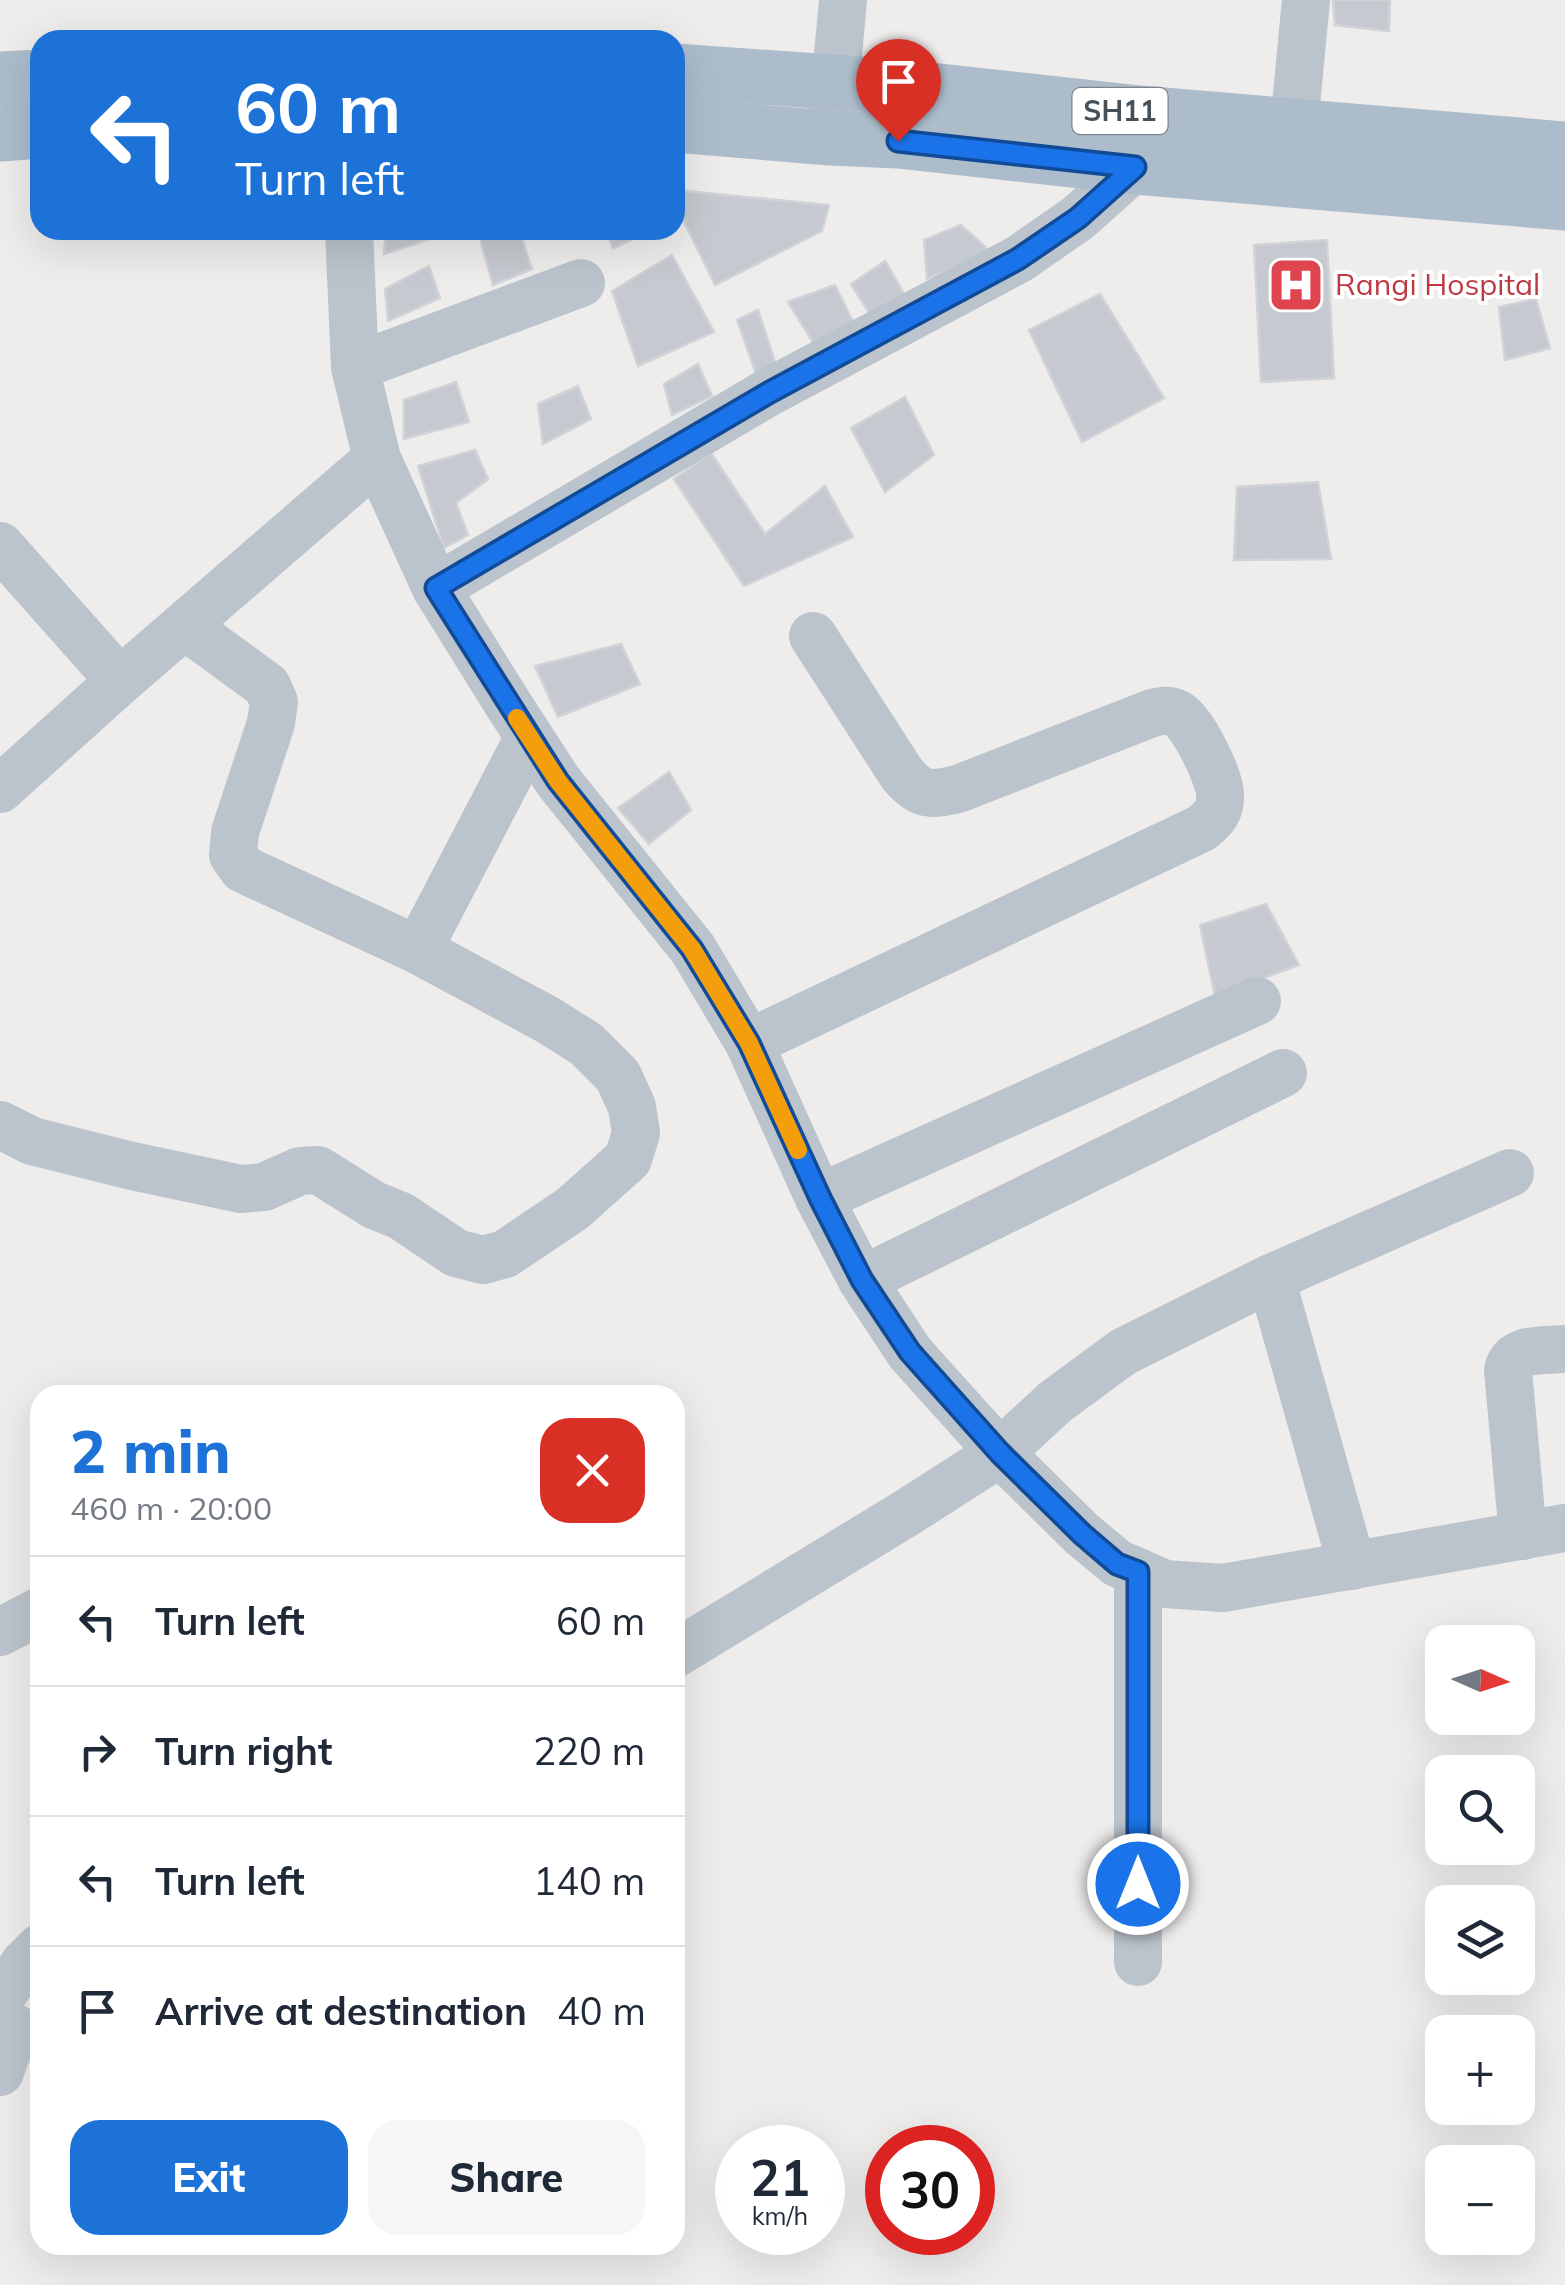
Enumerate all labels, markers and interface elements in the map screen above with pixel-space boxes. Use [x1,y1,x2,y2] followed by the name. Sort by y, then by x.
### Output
[856,39,941,142] pin
[871,54,926,109] icon: arrive
[235,63,401,151] text: 60 m
[70,70,200,200] icon: left
[1072,88,1168,134] road number: SH11
[235,150,404,206] text: Turn left
[1266,255,1326,315] hospital icon: Rangi Hospital
[1335,265,1540,303] place label: Rangi Hospital
[70,1413,231,1488] text: 2 min
[540,1418,645,1523] button: close
[70,1488,272,1528] text: 460 m · 20:00
[70,1594,125,1649] icon: left
[155,1597,305,1645] text: Turn left
[556,1597,645,1645] text: 60 m
[1425,1625,1535,1735] north arrow
[1425,1625,1535,2255] map controls
[70,1724,125,1779] icon: right
[155,1727,332,1775] text: Turn right
[533,1727,645,1775] text: 220 m
[1425,1755,1535,1865] button: search
[1086,1832,1190,1936] position arrow
[70,1854,125,1909] icon: left
[155,1857,305,1905] text: Turn left
[533,1857,645,1905] text: 140 m
[1425,1885,1535,1995] button: layers
[70,1984,125,2039] icon: arrive
[155,1987,527,2035] text: Arrive at destination
[557,1987,646,2035] text: 40 m
[1425,2015,1535,2125] button: +
[70,2120,348,2235] button: Exit
[368,2120,645,2235] button: Share
[865,2125,995,2255] speed limit sign: 30
[1425,2145,1535,2255] button: −
[750,2146,810,2209] text: 21
[752,2200,808,2231] text: km/h

